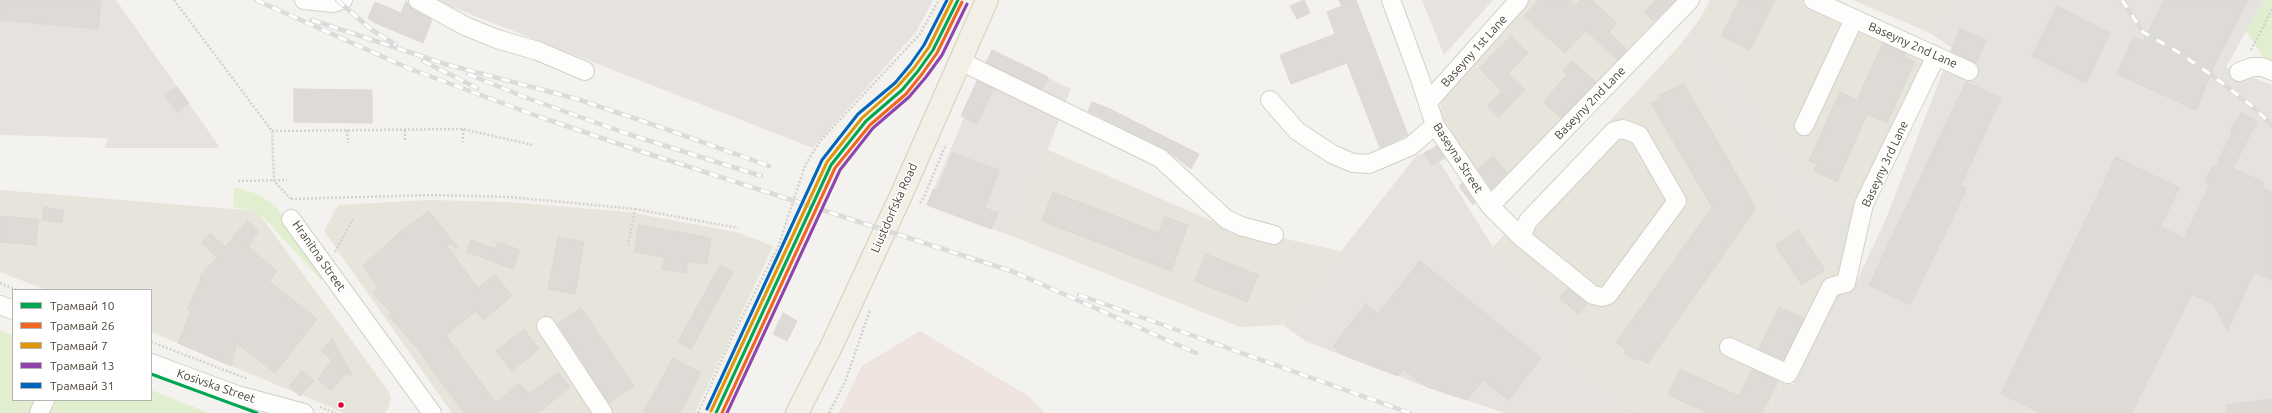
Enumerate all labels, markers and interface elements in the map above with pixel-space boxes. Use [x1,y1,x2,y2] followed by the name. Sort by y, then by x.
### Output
[1438,12,1510,90] street label: Baseyny 1st Lane
[1866,19,1960,71] street label: Baseyny 2nd Lane
[1552,64,1628,142] street label: Baseyny 2nd Lane
[1859,119,1911,209] street label: Baseyny 3rd Lane
[1430,120,1486,196] street label: Baseyna Street
[868,161,920,255] street label: Liustdorfska Road
[289,218,349,294] street label: Hranitna Street
[12,289,152,401] legend
[50,299,114,312] text: Трамвай 10
[50,319,114,332] text: Трамвай 26
[50,339,108,352] text: Трамвай 7
[50,359,114,372] text: Трамвай 13
[175,366,257,406] street label: Kosivska Street
[50,379,114,392] text: Трамвай 31
[336,400,346,410] unlabelled marker

